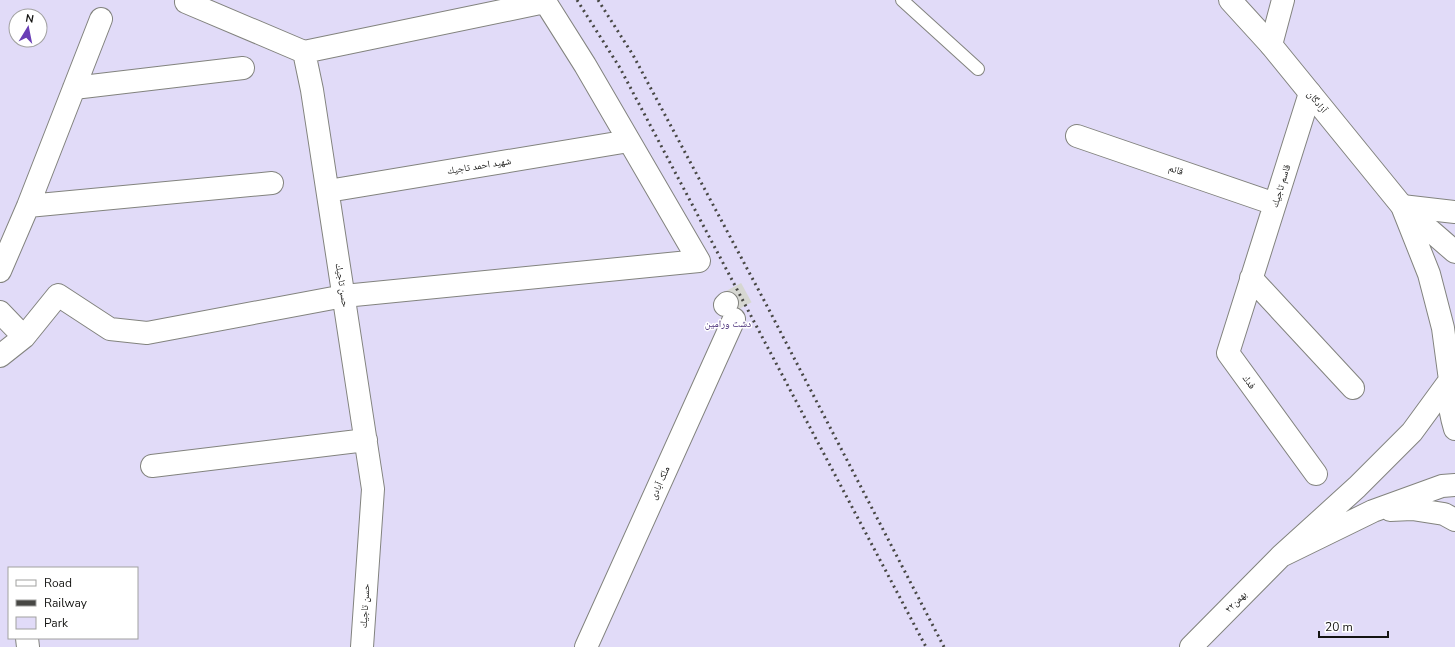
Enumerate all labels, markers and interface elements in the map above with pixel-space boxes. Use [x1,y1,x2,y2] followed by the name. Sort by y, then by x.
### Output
[8,8,48,48] north arrow
[24,11,35,27] text: N
[1304,88,1331,117] street label: آزادگان
[446,154,512,178] street label: شهيد احمد تاجيك
[1167,161,1185,179] street label: قائم
[1268,163,1294,209] street label: قاسم تاجيك
[332,262,353,309] street label: حسن تاجيك
[705,317,751,331] park label: دشت ورامین
[1239,372,1259,392] street label: فدك
[646,464,674,502] street label: ملک آبادی
[8,567,138,639] legend
[44,575,72,591] text: Road
[356,583,374,629] street label: حسن تاجيك
[1222,588,1250,616] street label: ۲۲بهمن
[44,595,88,611] text: Railway
[1319,613,1388,639] scale bar
[44,615,69,631] text: Park
[1325,619,1353,635] text: 20 m

